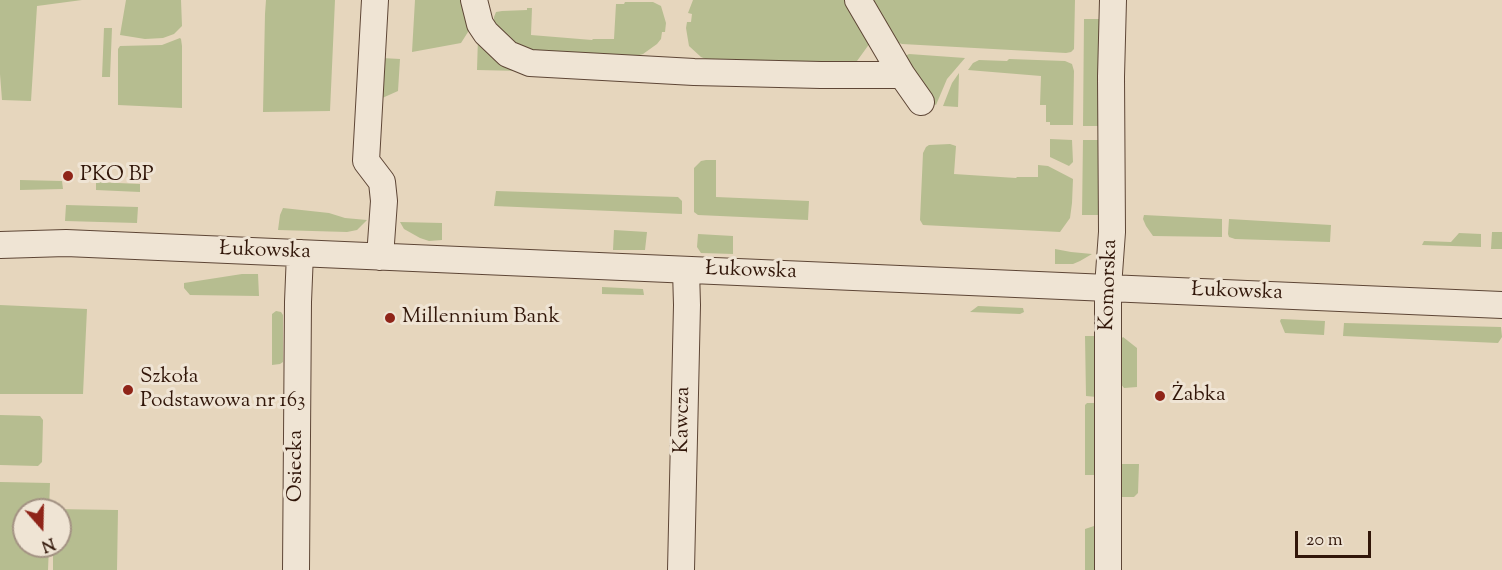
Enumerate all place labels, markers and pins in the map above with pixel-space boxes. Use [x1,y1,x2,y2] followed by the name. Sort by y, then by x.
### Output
[80,163,154,189] place label: PKO BP
[61,169,75,183] marker: PKO BP
[402,305,560,331] place label: Millennium Bank
[383,311,397,325] marker: Millennium Bank
[140,365,306,415] place label: Szkoła Podstawowa nr 163
[121,383,135,397] marker: Szkoła Podstawowa nr 163
[1172,383,1226,409] place label: Żabka
[1153,389,1167,403] marker: Żabka

